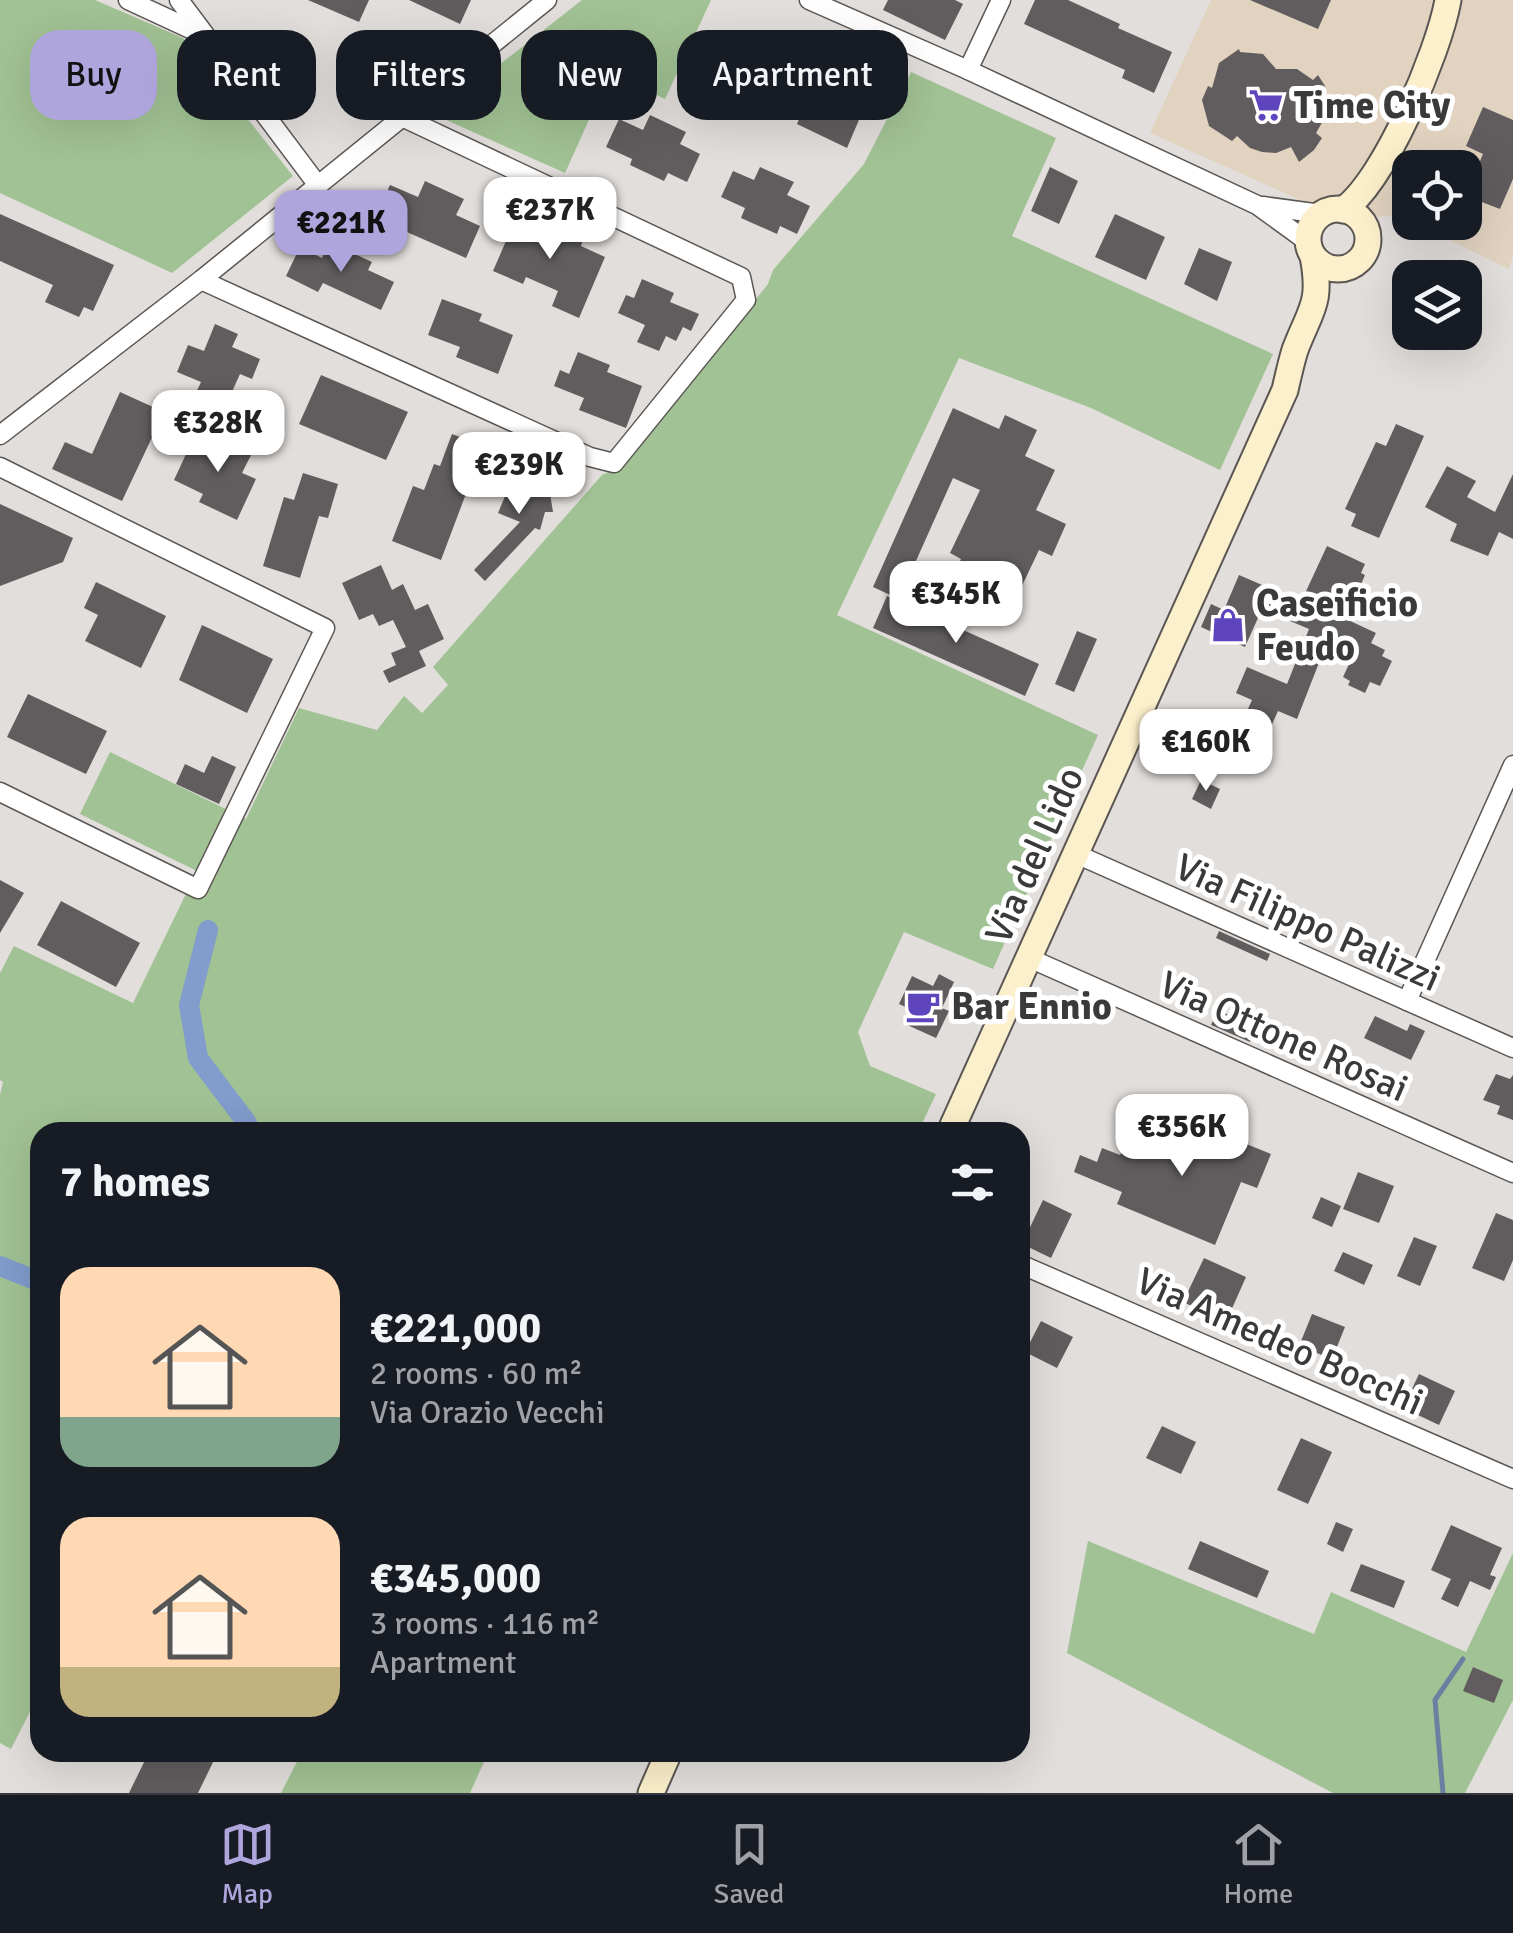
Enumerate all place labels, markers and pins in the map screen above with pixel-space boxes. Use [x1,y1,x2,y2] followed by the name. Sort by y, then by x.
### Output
[1294,82,1451,129] place label: Time City
[1247,86,1285,124] supermarket icon: Time City
[480,177,620,262] pin: €237K
[271,190,411,275] pin: €221K
[148,390,288,475] pin: €328K
[449,432,589,517] pin: €239K
[886,561,1026,646] pin: €345K
[1256,580,1418,671] place label: Caseificio Feudo
[1209,606,1247,644] shop icon: Caseificio Feudo
[1136,709,1276,794] pin: €160K
[951,983,1112,1030] place label: Bar Ennio
[904,987,942,1025] cafe icon: Bar Ennio
[1112,1094,1252,1179] pin: €356K

